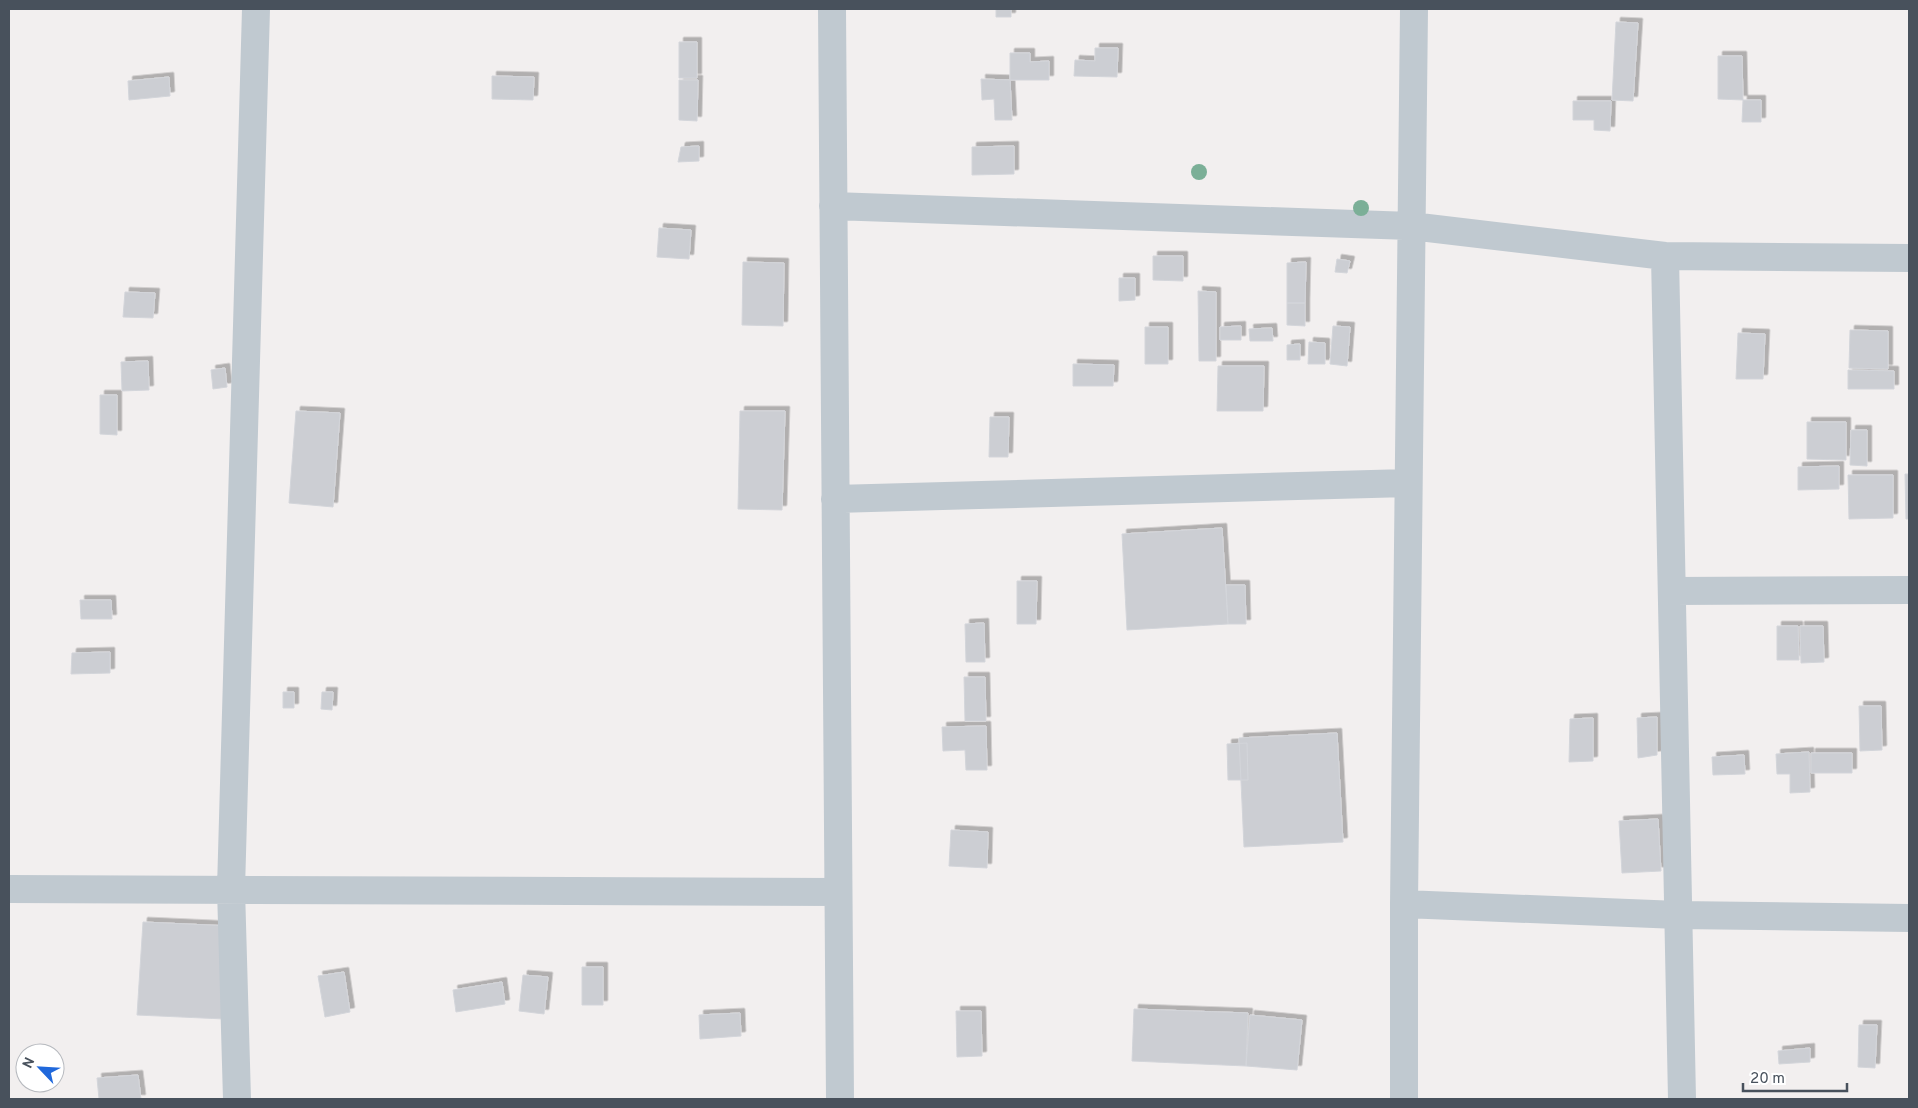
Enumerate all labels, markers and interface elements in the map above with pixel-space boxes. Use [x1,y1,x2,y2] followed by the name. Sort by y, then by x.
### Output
[15,1043,65,1093] north arrow
[20,1055,39,1071] text: N
[1743,1060,1847,1092] scale bar
[1750,1070,1785,1089] text: 20 m

